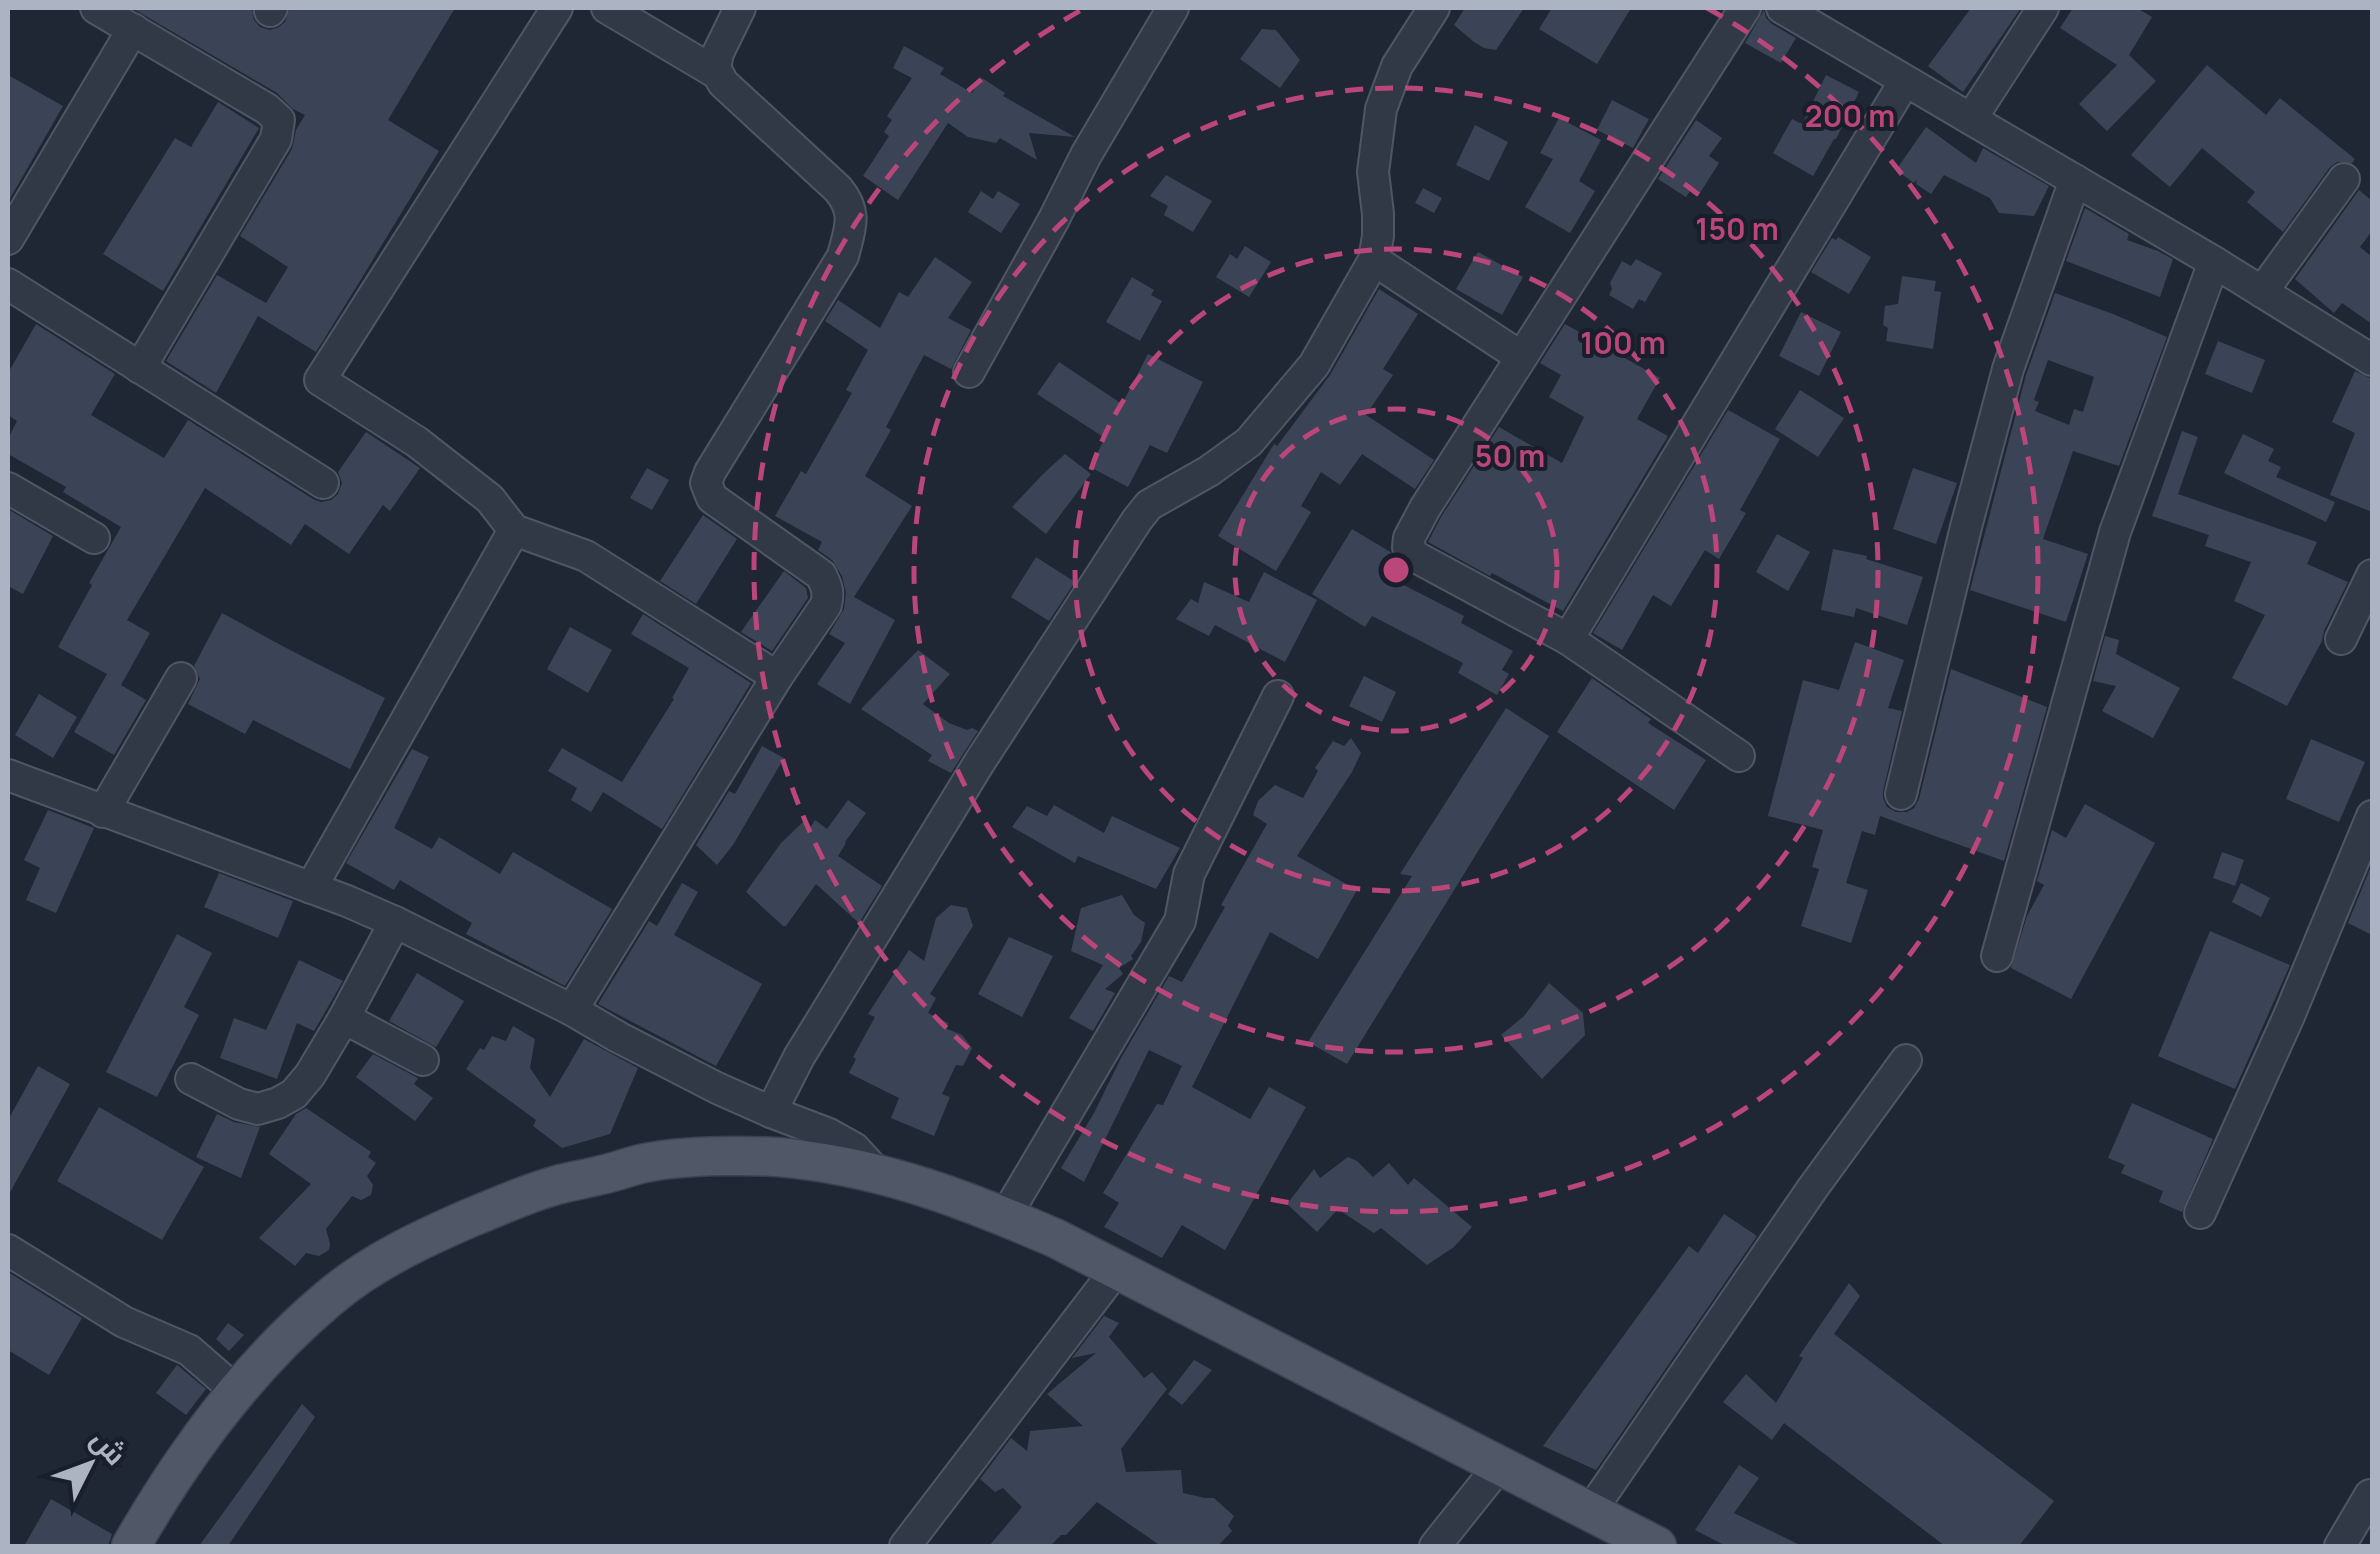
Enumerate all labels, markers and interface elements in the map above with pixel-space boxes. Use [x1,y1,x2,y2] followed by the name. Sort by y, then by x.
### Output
[1805,95,1895,136] text: 200 m
[1695,208,1779,249] text: 150 m
[1580,322,1666,363] text: 100 m
[1475,435,1545,476] text: 50 m
[1378,552,1414,588] centre of rings
[40,1414,140,1514] north arrow
[83,1421,135,1473] text: ش

